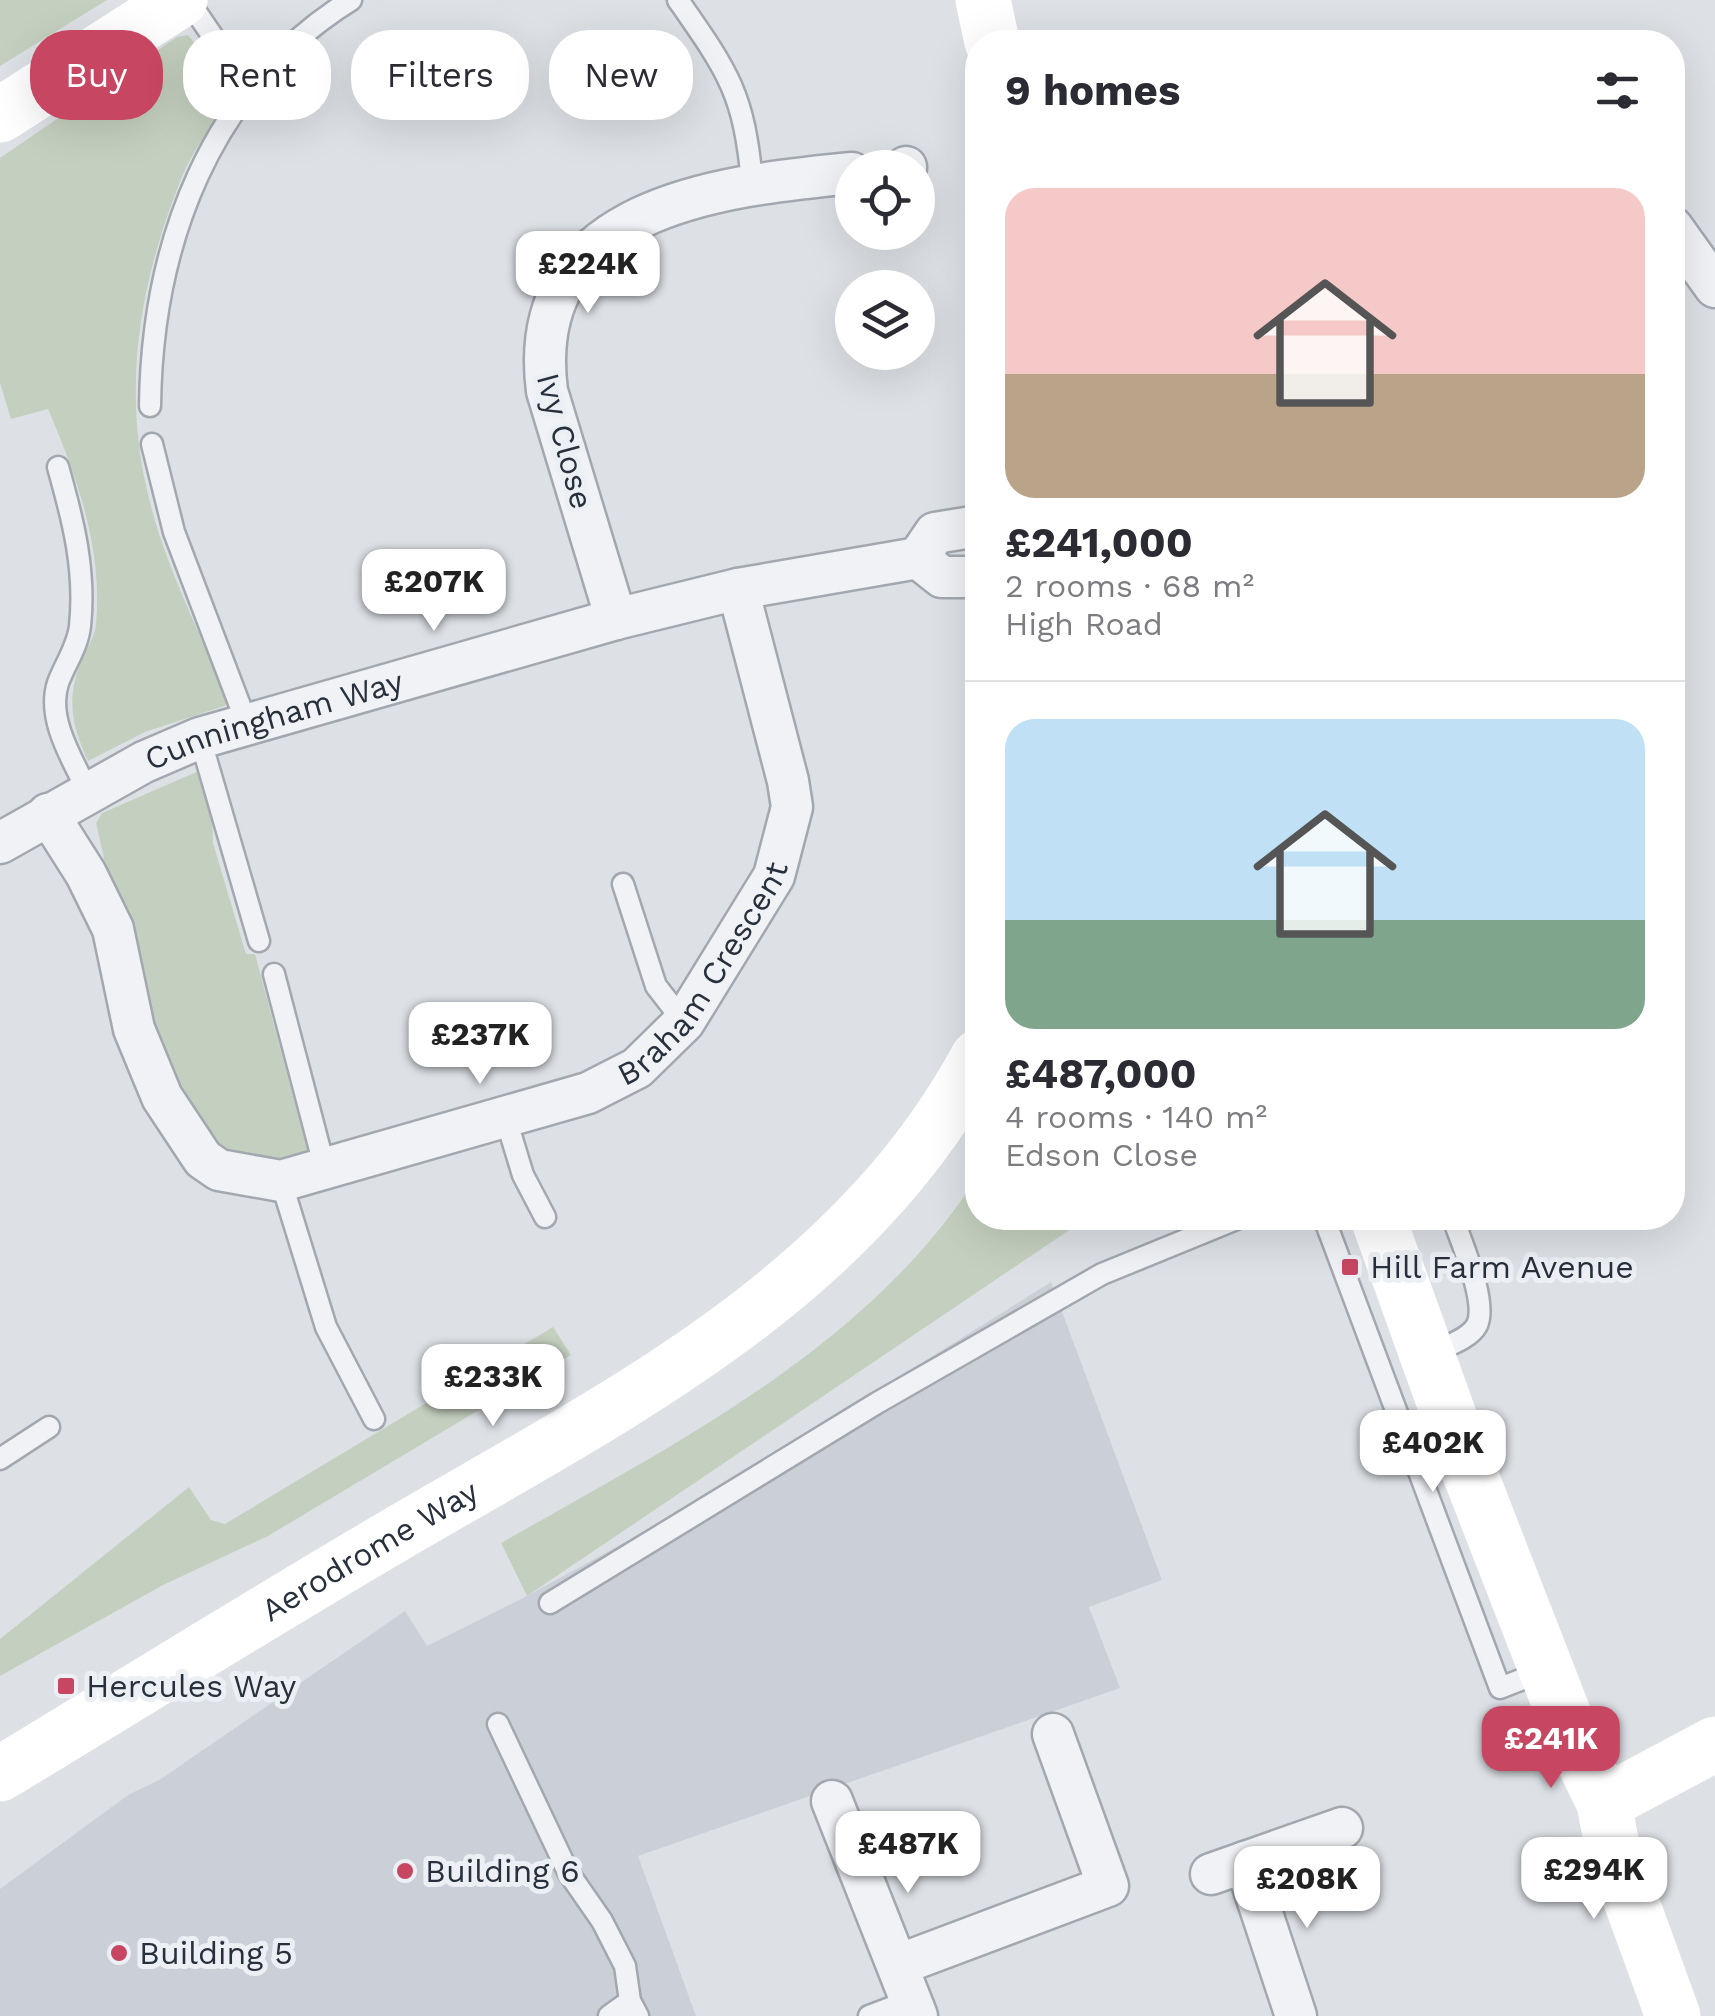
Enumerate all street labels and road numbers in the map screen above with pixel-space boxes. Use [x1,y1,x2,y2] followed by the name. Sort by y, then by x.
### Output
[529,369,601,513] street label: Ivy Close
[139,662,408,778] street label: Cunningham Way
[611,858,796,1094] street label: Braham Crescent
[254,1472,485,1629] street label: Aerodrome Way

